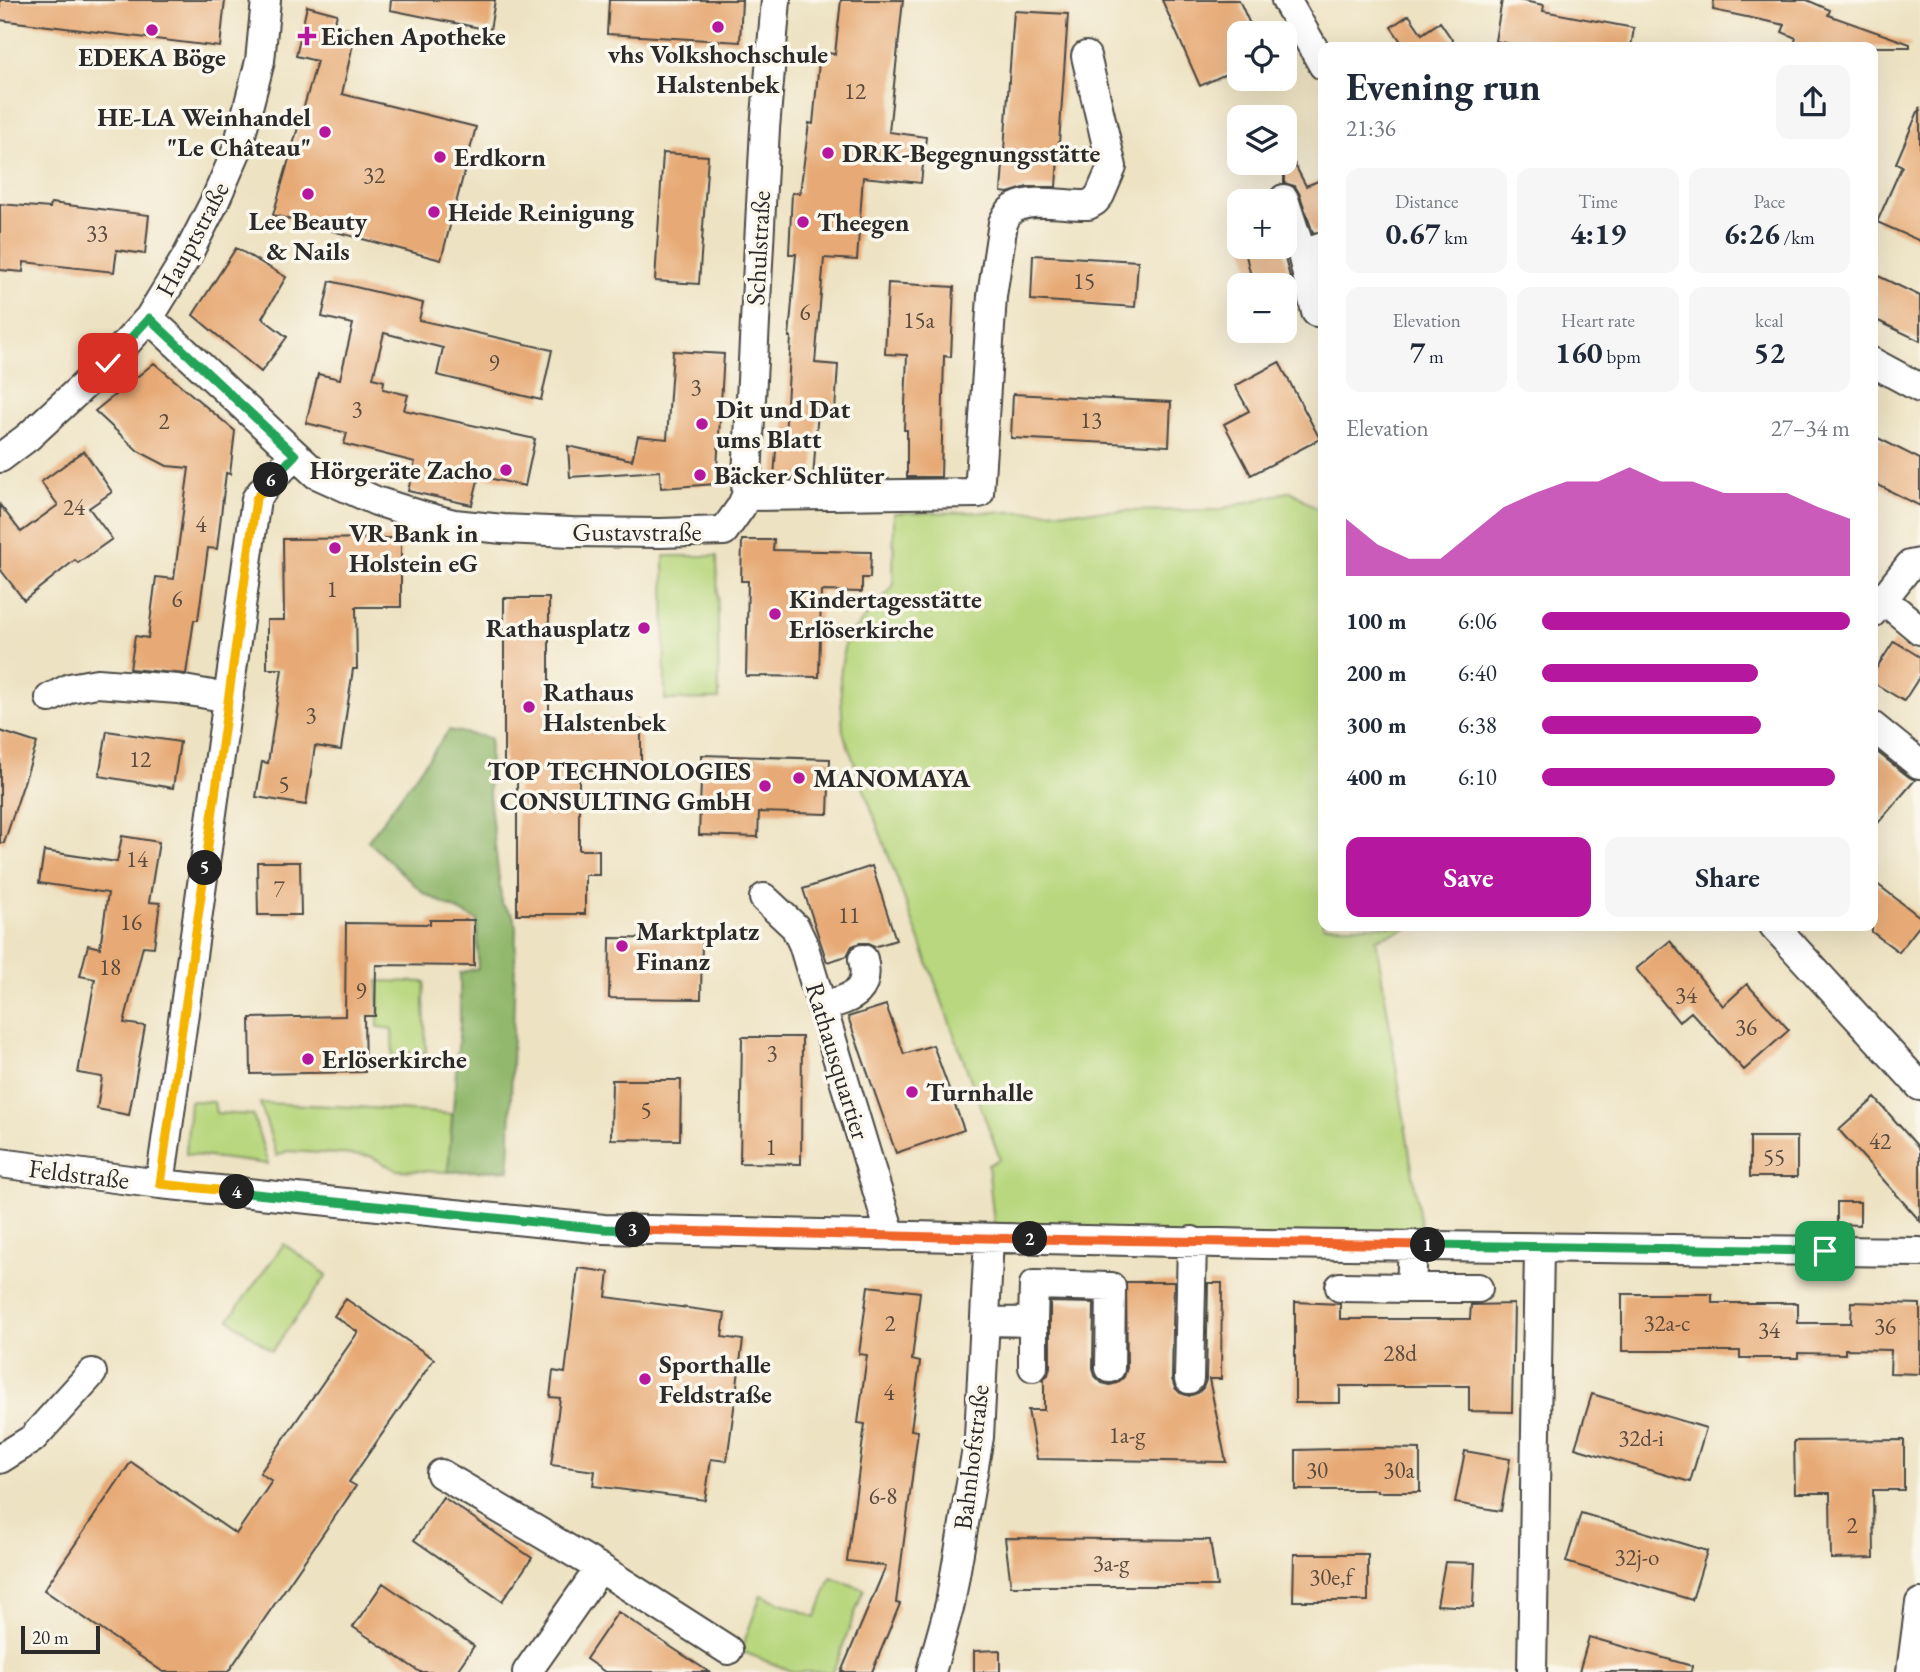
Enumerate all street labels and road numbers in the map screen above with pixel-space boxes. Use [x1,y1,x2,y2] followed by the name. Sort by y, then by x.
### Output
[147,176,237,302] street label: Hauptstraße
[738,190,778,306] street label: Schulstraße
[572,515,702,549] street label: Gustavstraße
[798,978,878,1144] street label: Rathausquartier
[27,1151,131,1197] street label: Feldstraße
[945,1382,997,1532] street label: Bahnhofstraße

